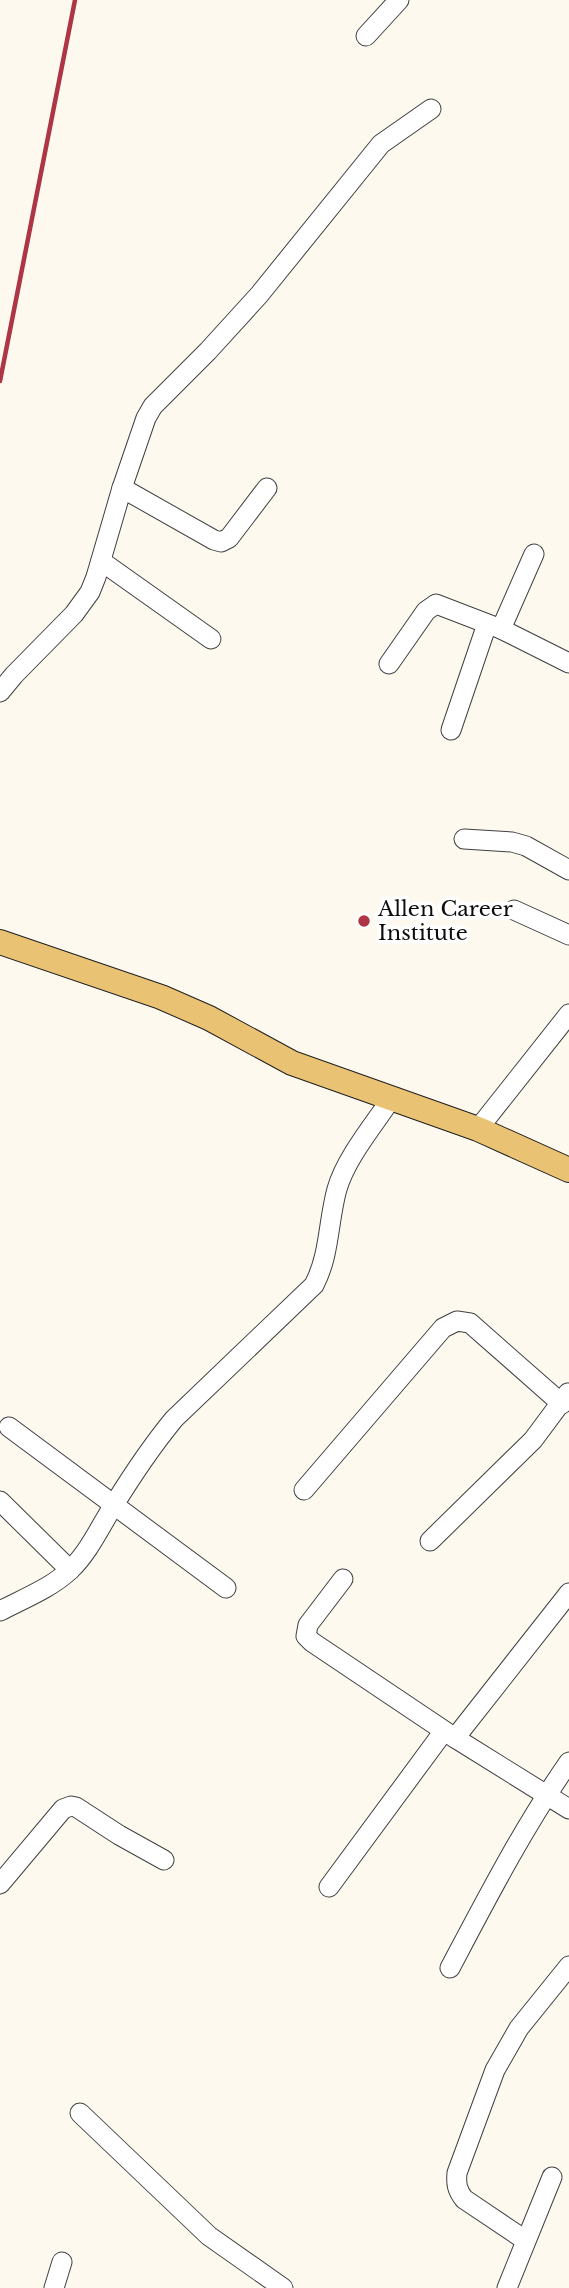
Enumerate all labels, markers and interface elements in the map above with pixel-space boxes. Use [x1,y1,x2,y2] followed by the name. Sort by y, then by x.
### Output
[377,896,513,946] place label: Allen Career Institute
[356,913,372,929] marker: Allen Career Institute

